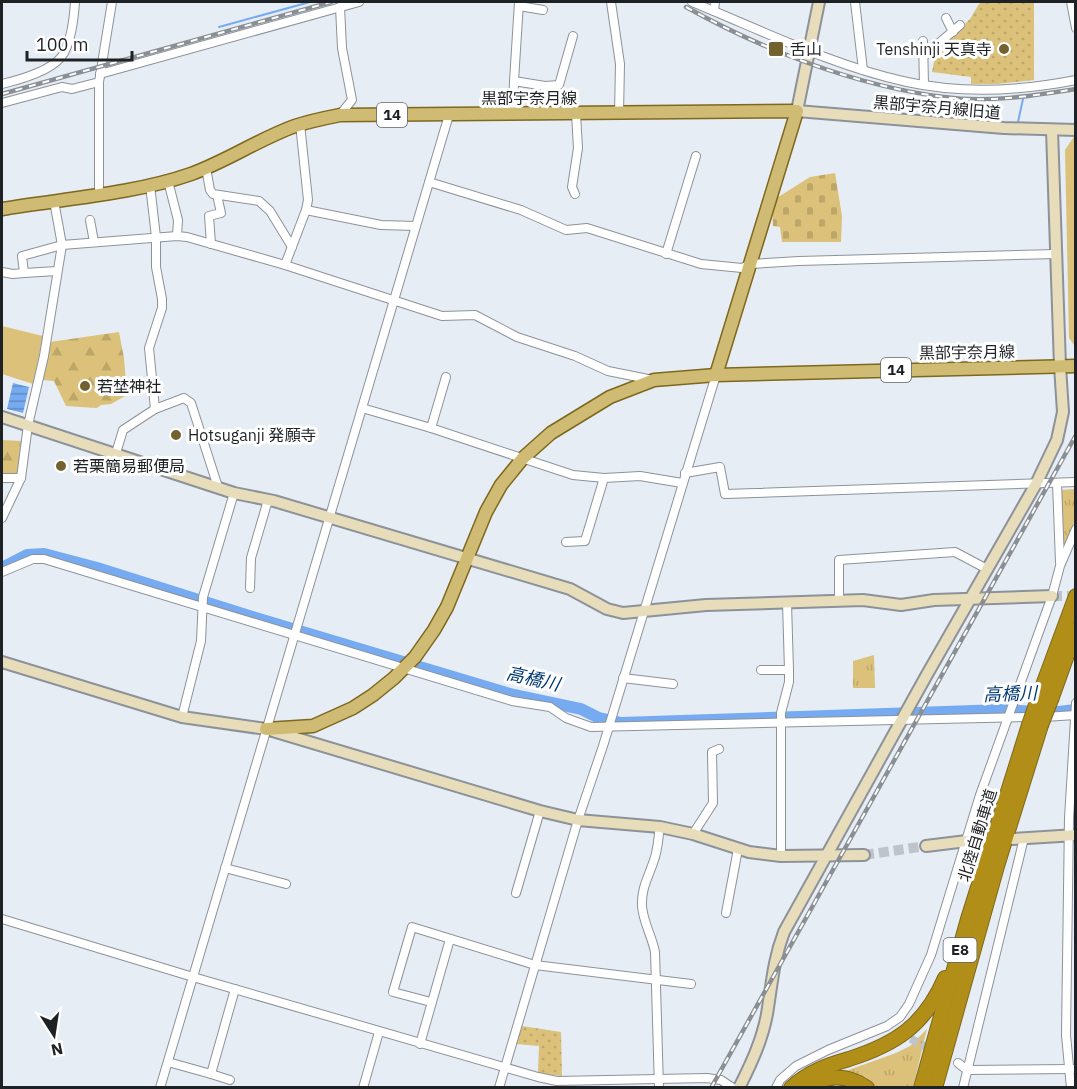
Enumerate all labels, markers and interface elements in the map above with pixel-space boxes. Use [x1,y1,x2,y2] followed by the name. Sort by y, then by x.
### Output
[27,24,132,62] scale bar
[36,33,88,56] text: 100 m
[790,39,822,59] place label: 舌山
[876,39,992,59] place label: Tenshinji 天真寺
[767,40,785,58] marker: 舌山
[997,42,1011,56] marker: Tenshinji 天真寺
[481,88,577,108] street label: 黒部宇奈月線
[872,91,1002,123] street label: 黒部宇奈月線旧道
[377,103,407,127] road number: 14
[919,341,1015,363] street label: 黒部宇奈月線
[881,358,911,382] road number: 14
[97,376,161,396] place label: 若埜神社
[78,379,92,393] marker: 若埜神社
[188,425,317,445] place label: Hotsuganji 発願寺
[169,428,183,442] marker: Hotsuganji 発願寺
[73,456,185,476] place label: 若栗簡易郵便局
[54,459,68,473] marker: 若栗簡易郵便局
[504,661,564,696] water label: 高橋川
[983,681,1039,706] water label: 高橋川
[953,786,1001,884] street label: 北陸自動車道
[944,938,976,962] road number: E8
[24,1005,84,1065] north arrow
[49,1039,65,1061] text: N

